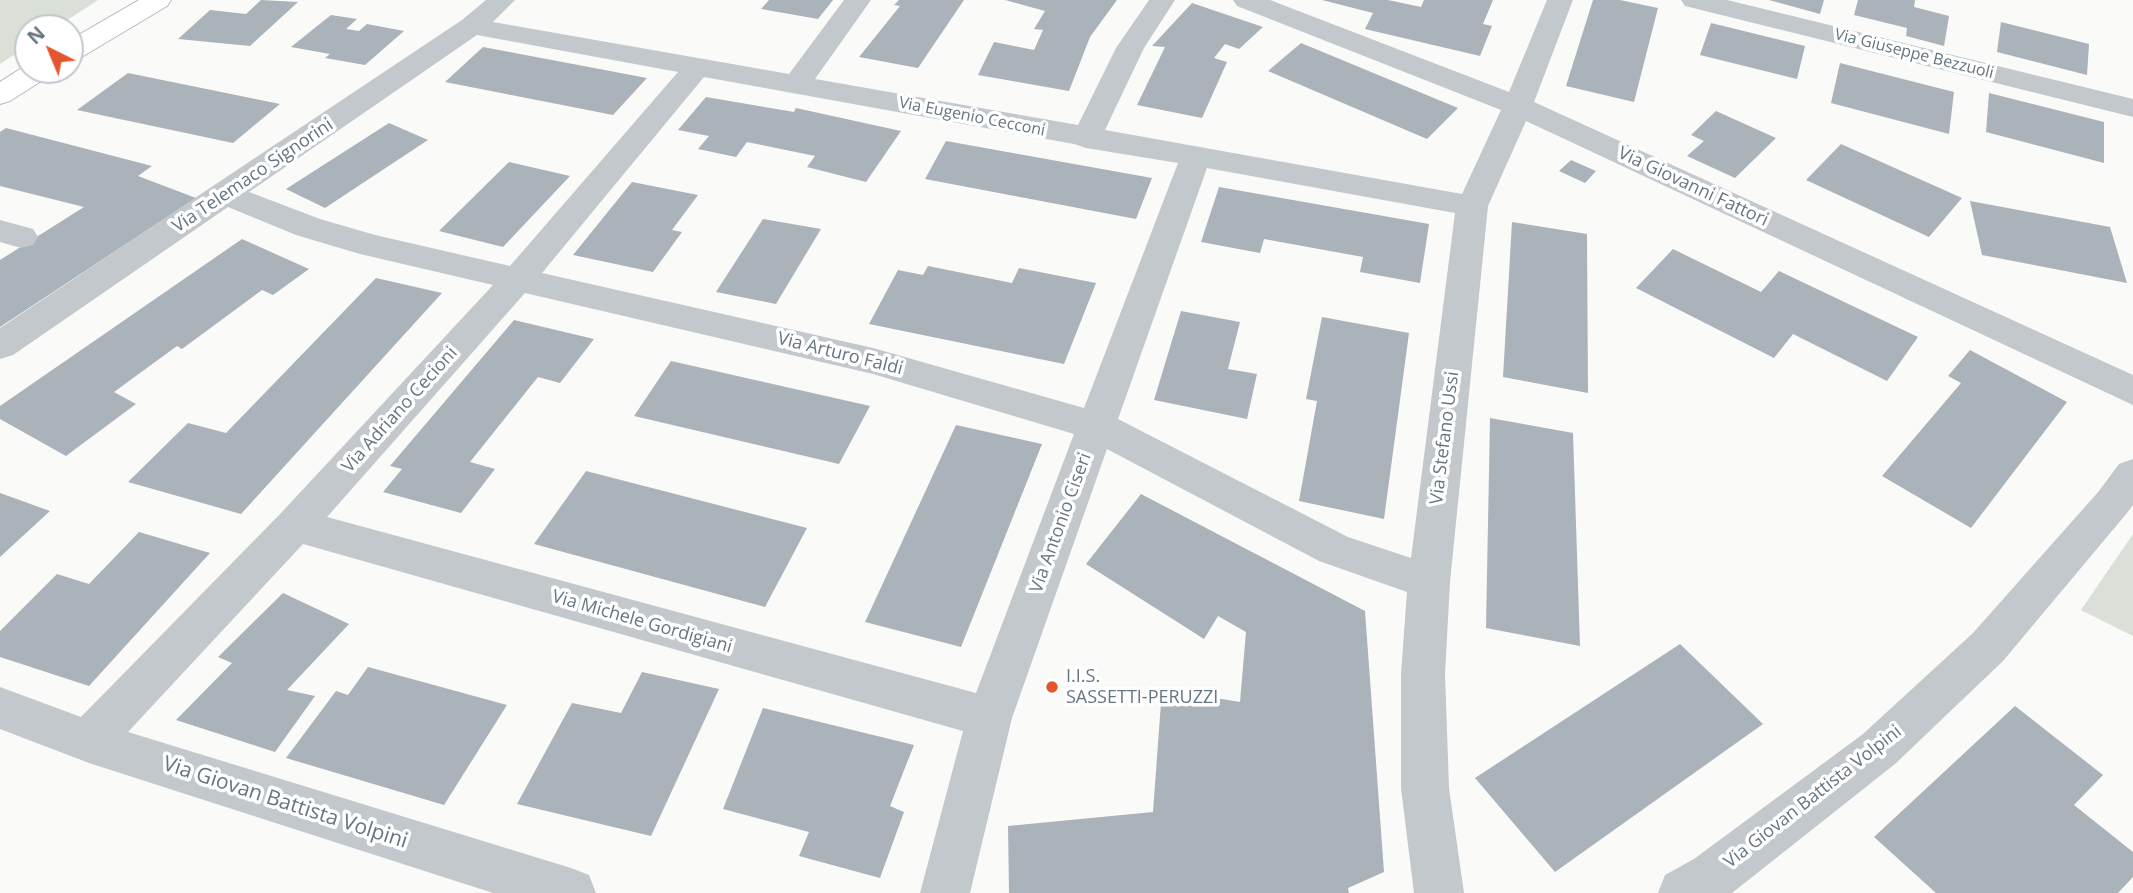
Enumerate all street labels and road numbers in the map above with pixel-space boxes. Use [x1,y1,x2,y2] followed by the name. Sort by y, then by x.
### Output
[1832,25,1996,83] street label: Via Giuseppe Bezzuoli
[897,93,1047,141] street label: Via Eugenio Cecconi
[169,114,337,238] street label: Via Telemaco Signorini
[1614,143,1772,231] street label: Via Giovanni Fattori
[775,328,905,380] street label: Via Arturo Faldi
[338,343,462,477] street label: Via Adriano Cecioni
[1426,370,1464,506] street label: Via Stefano Ussi
[1026,450,1096,596] street label: Via Antonio Ciseri
[549,586,735,658] street label: Via Michele Gordigiani
[1720,721,1906,873] street label: Via Giovan Battista Volpini
[160,752,410,854] street label: Via Giovan Battista Volpini

